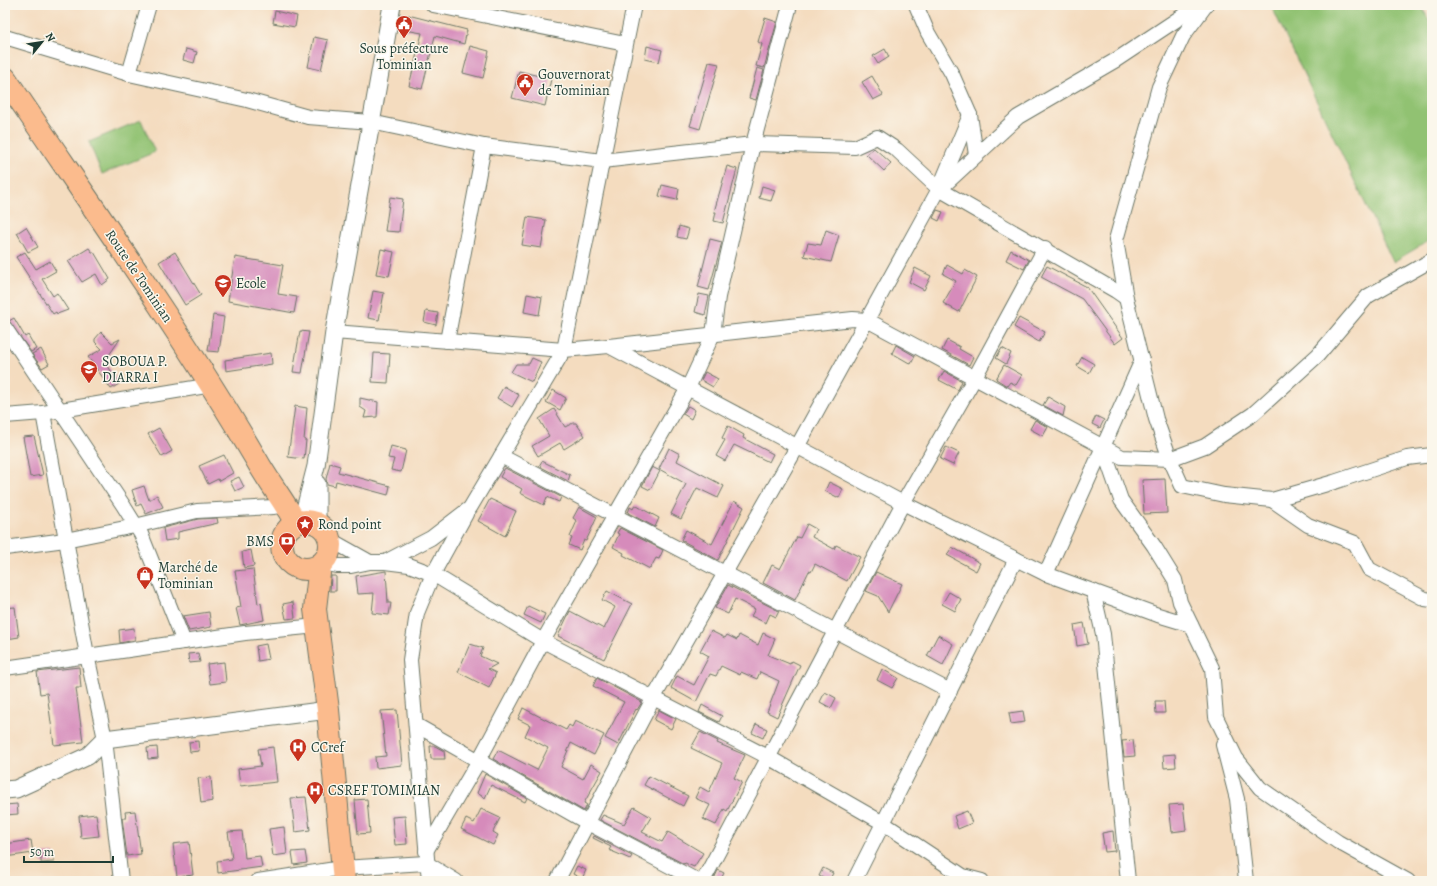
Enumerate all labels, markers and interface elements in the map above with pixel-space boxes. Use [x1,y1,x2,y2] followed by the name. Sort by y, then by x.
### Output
[394,14,414,39] public building icon: Sous préfecture Tominian
[22,22,62,62] north arrow
[42,30,59,44] text: N
[359,39,449,74] place label: Sous préfecture Tominian
[538,65,611,100] place label: Gouvernorat de Tominian
[515,72,535,97] public building icon: Gouvernorat de Tominian
[101,226,177,326] street label: Route de Tominian
[213,273,233,298] school or university icon: Ecole
[236,274,266,293] place label: Ecole
[102,352,168,387] place label: SOBOUA P. DIARRA I
[79,359,99,384] school or university icon: SOBOUA P. DIARRA I
[295,514,315,539] place icon: Rond point
[318,515,382,534] place label: Rond point
[277,531,297,556] bank icon: BMS
[246,532,274,551] place label: BMS
[158,558,218,593] place label: Marché de Tominian
[135,565,155,590] shop icon: Marché de Tominian
[288,737,308,762] hospital icon: CCref
[311,738,347,757] place label: CCref
[305,780,325,805] hospital icon: CSREF TOMIMIAN
[328,781,440,800] place label: CSREF TOMIMIAN
[24,838,113,864] scale bar
[30,844,54,860] text: 50 m

